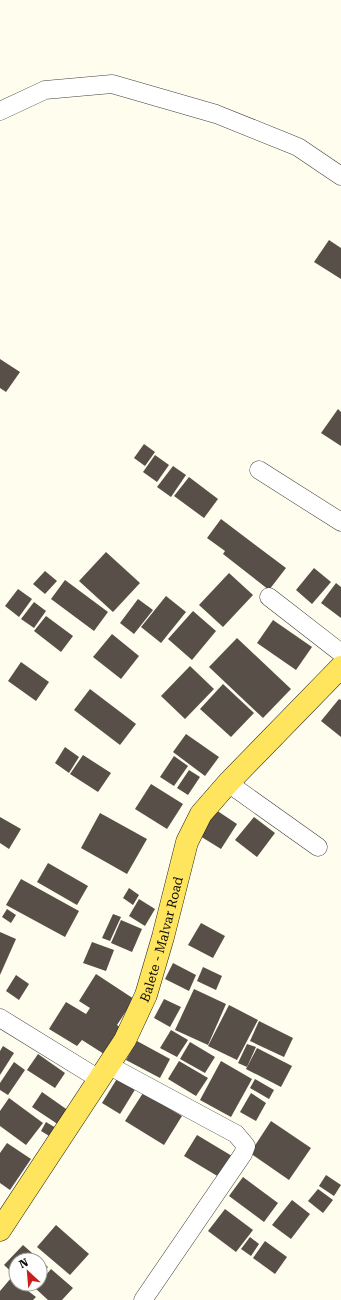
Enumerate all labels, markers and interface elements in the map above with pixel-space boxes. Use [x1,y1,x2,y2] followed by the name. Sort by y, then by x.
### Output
[136,874,186,1004] street label: Balete - Malvar Road
[8,1252,48,1292] north arrow
[17,1256,31,1271] text: N

